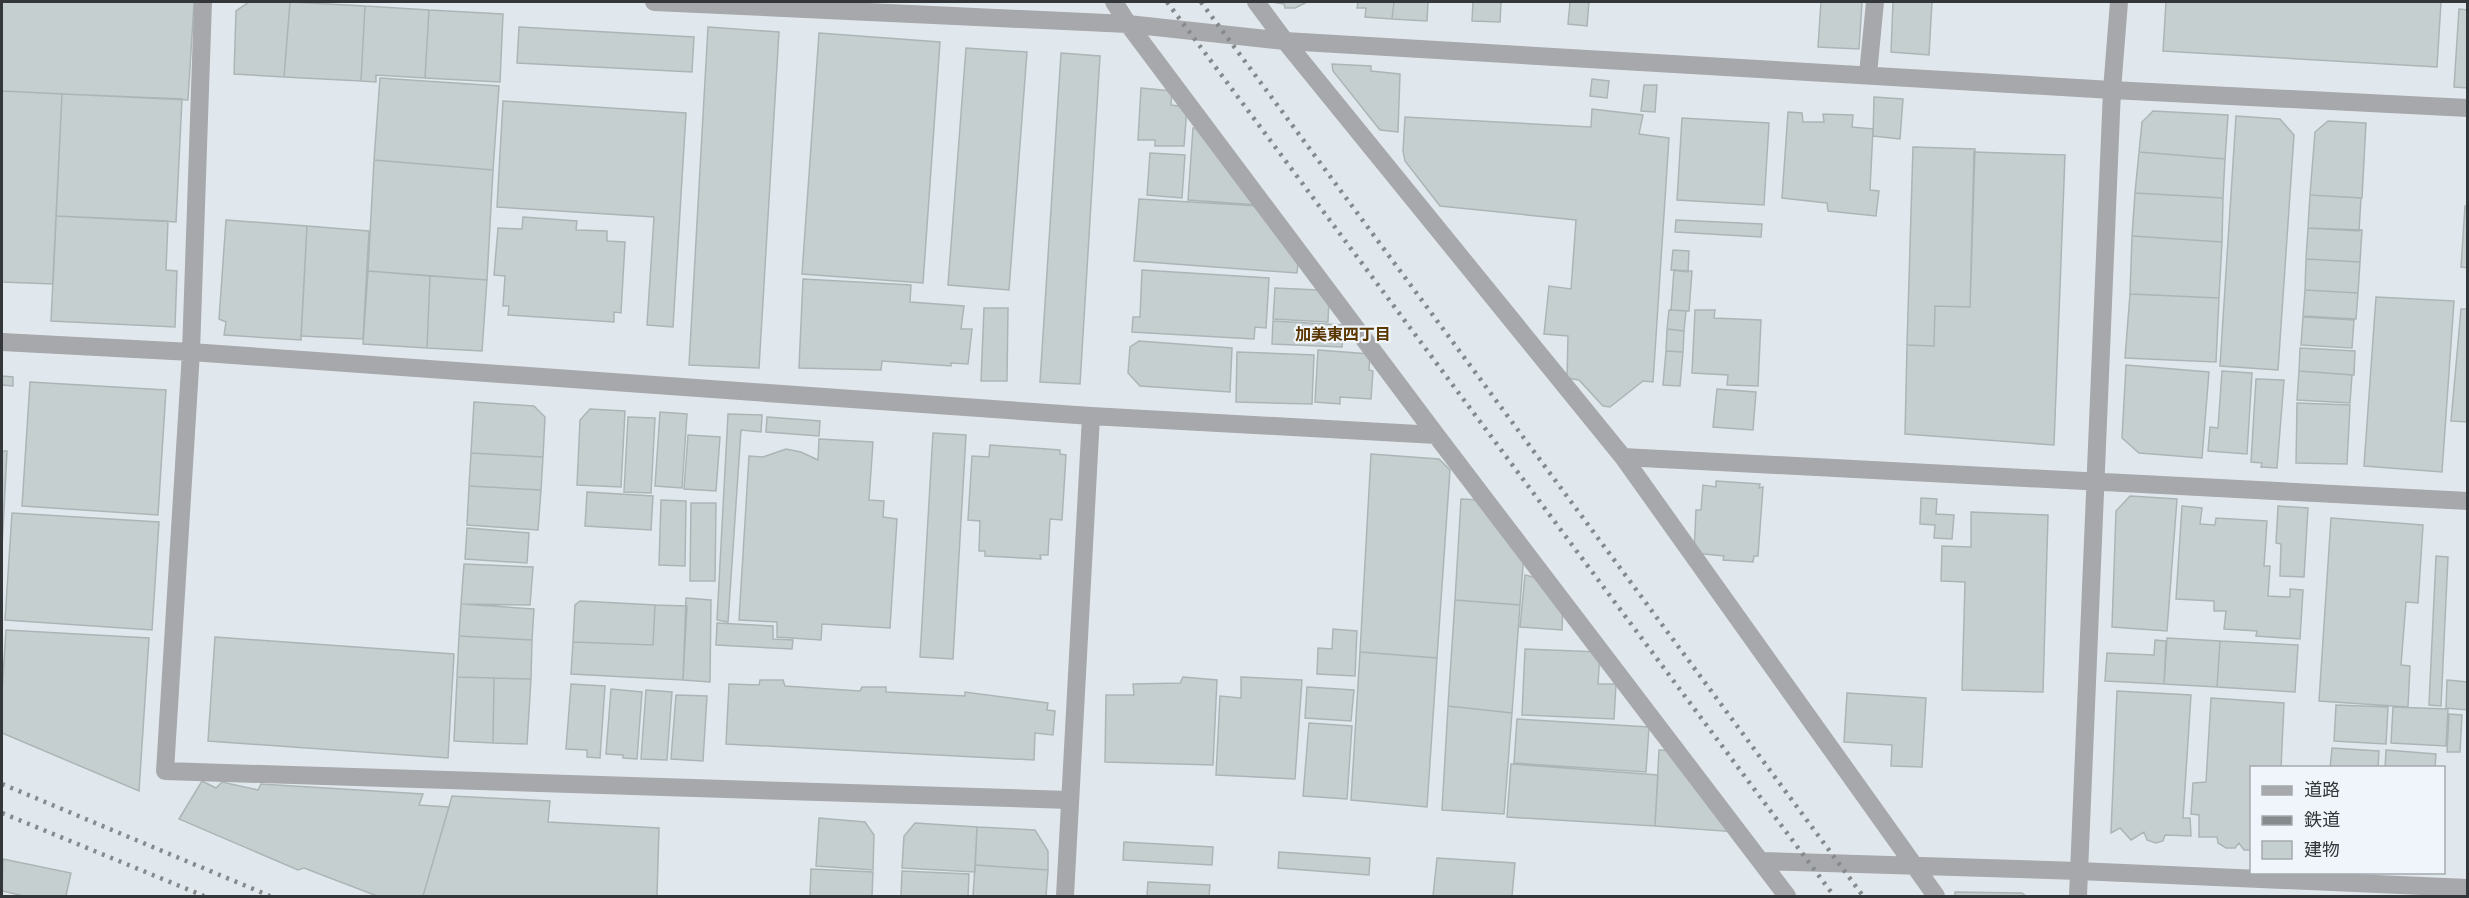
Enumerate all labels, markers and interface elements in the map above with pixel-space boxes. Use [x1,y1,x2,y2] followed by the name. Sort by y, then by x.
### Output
[1295,323,1391,345] district label: 加美東四丁目
[2250,766,2445,874] legend
[2304,777,2340,801] text: 道路
[2304,807,2340,831] text: 鉄道
[2304,837,2340,861] text: 建物

